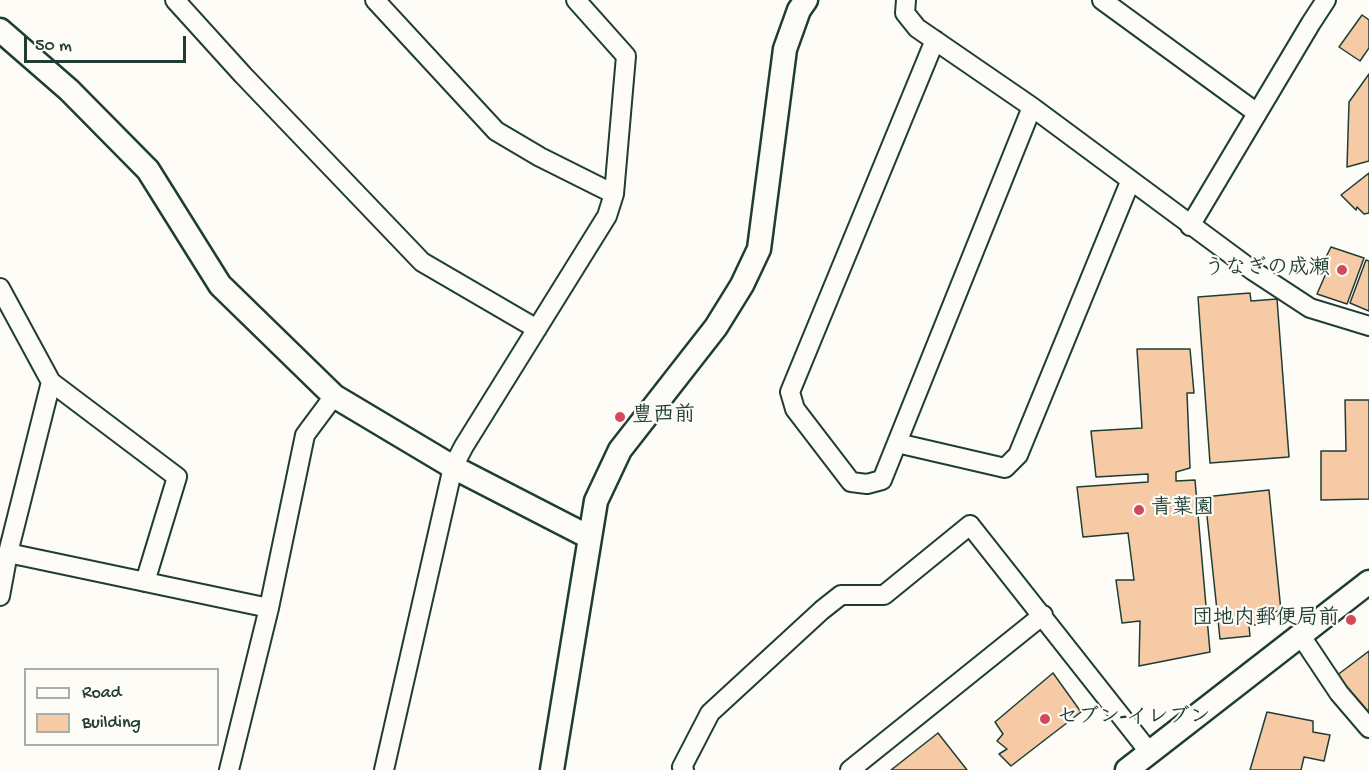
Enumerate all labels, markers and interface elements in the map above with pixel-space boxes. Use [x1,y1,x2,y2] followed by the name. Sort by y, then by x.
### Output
[27,24,189,62] scale bar
[35,36,72,57] text: 50 m
[1204,257,1330,283] place label: うなぎの成瀬
[1335,263,1349,277] marker: うなぎの成瀬
[632,404,695,430] place label: 豊西前
[613,410,627,424] marker: 豊西前
[1151,497,1214,523] place label: 青葉園
[1132,503,1146,517] marker: 青葉園
[1192,607,1339,633] place label: 団地内郵便局前
[1344,613,1358,627] marker: 団地内郵便局前
[24,668,219,746] legend
[82,683,121,704] text: Road
[1057,706,1211,732] place label: セブン-イレブン
[1038,712,1052,726] marker: セブン-イレブン
[82,713,141,734] text: Building

